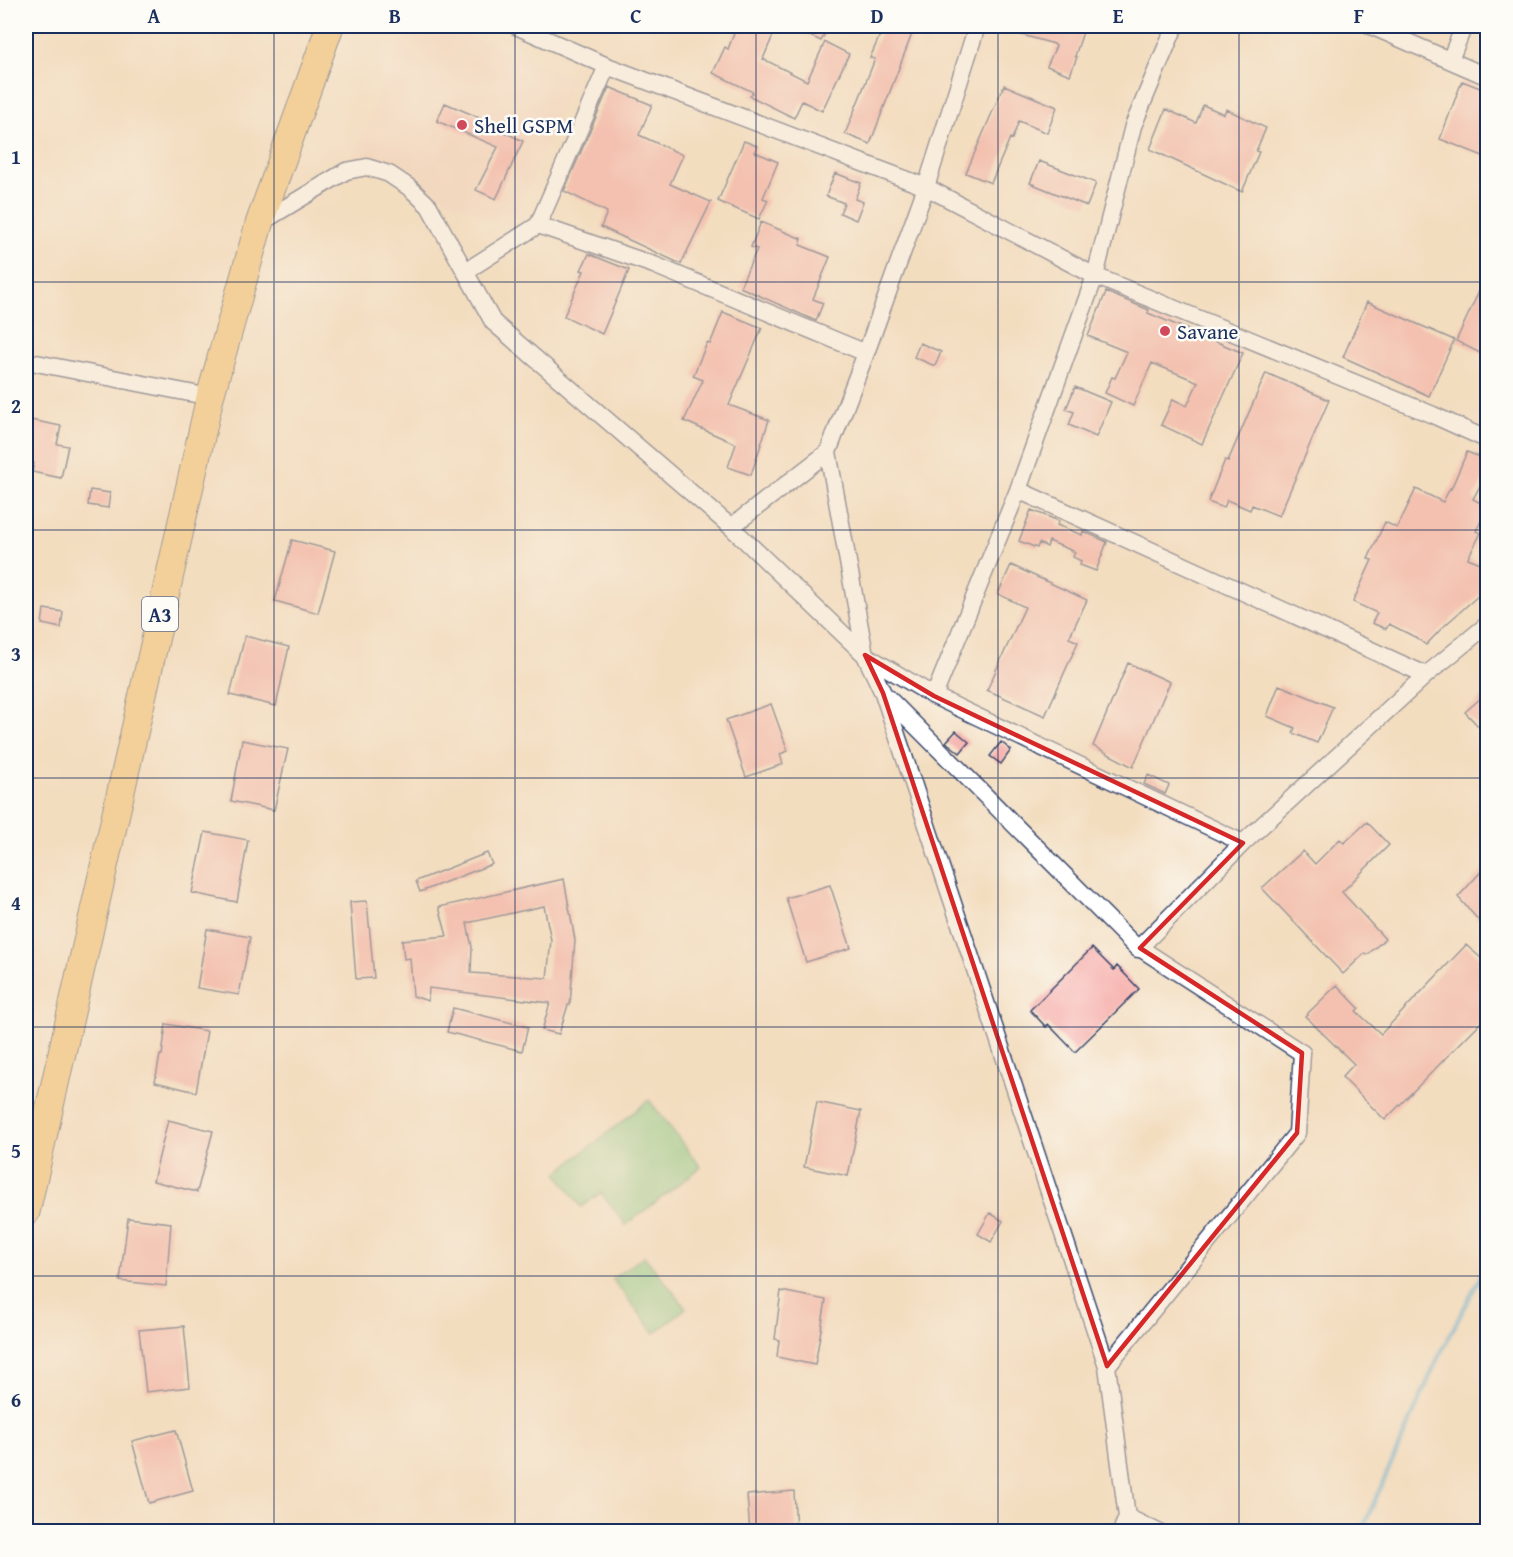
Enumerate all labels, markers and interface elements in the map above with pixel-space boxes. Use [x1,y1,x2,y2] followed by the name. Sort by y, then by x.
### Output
[148,1,161,30] text: A
[389,1,401,30] text: B
[630,1,642,30] text: C
[870,1,884,30] text: D
[1113,1,1124,30] text: E
[1354,1,1364,30] text: F
[474,110,573,141] place label: Shell GSPM
[455,118,469,132] marker: Shell GSPM
[11,142,21,171] text: 1
[1177,316,1239,347] place label: Savane
[1158,324,1172,338] marker: Savane
[11,391,21,420] text: 2
[142,597,178,631] road number: A3
[11,639,21,668] text: 3
[11,888,21,917] text: 4
[11,1136,21,1165] text: 5
[11,1385,21,1414] text: 6

